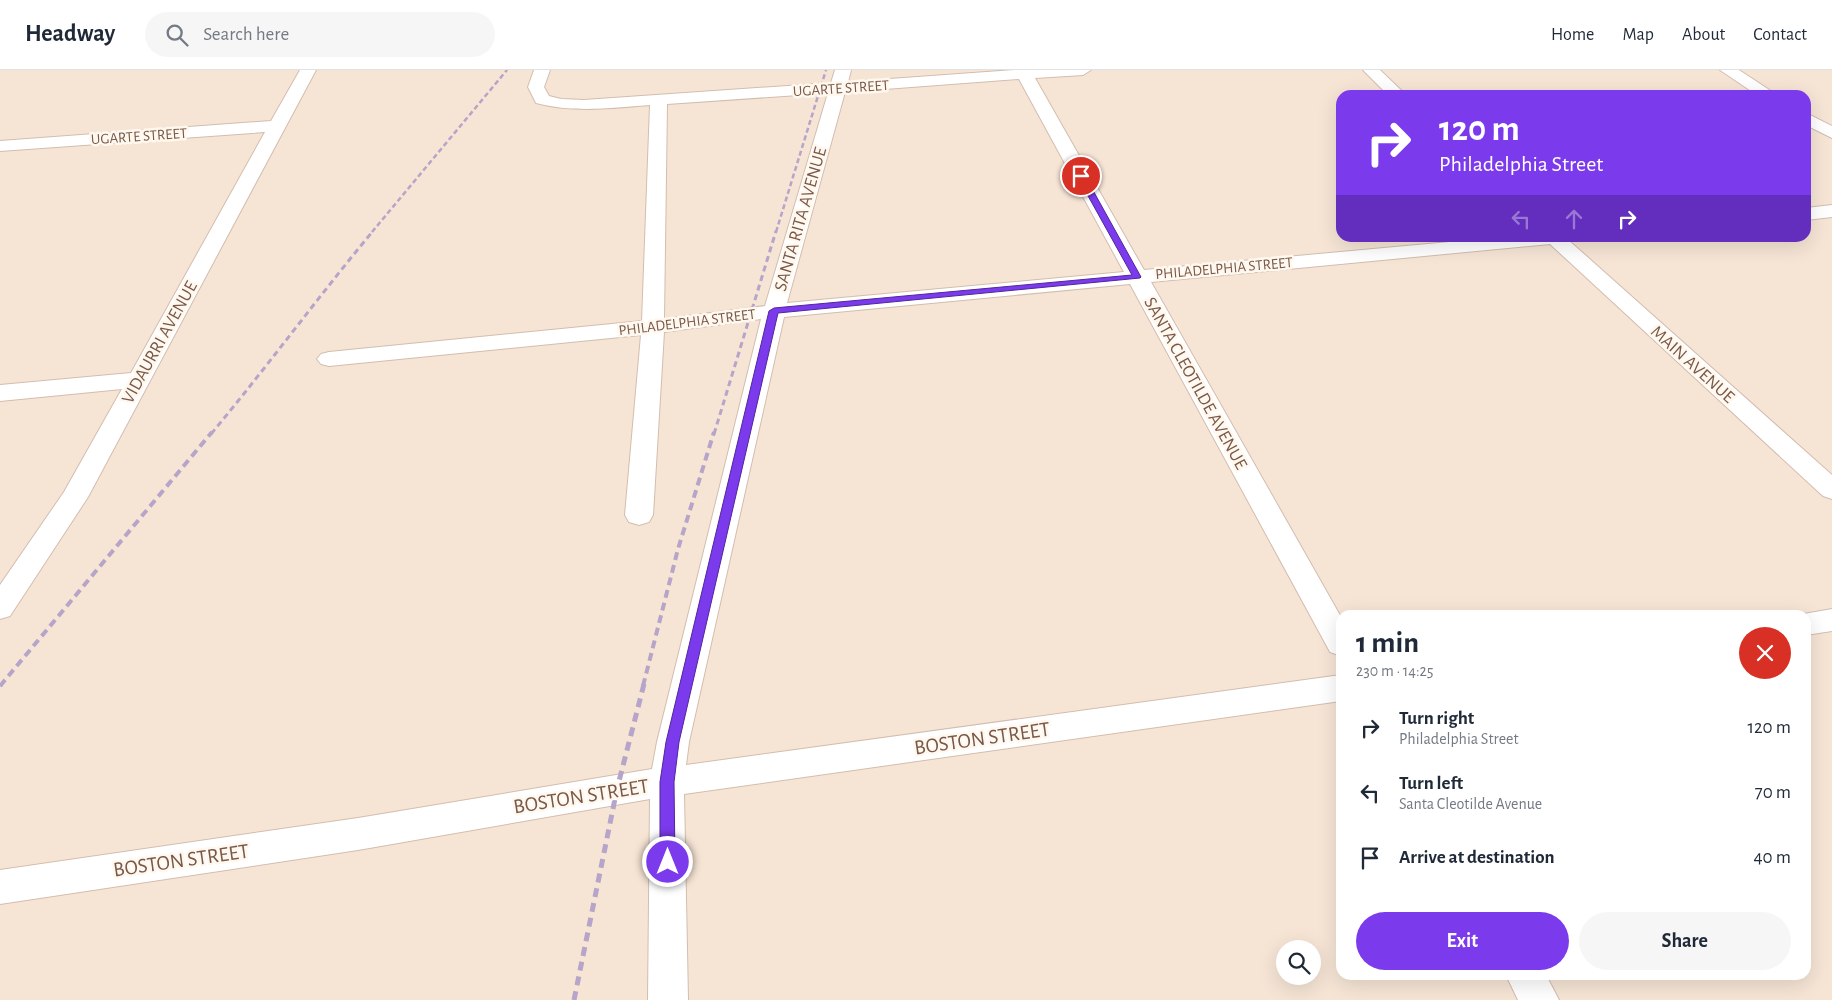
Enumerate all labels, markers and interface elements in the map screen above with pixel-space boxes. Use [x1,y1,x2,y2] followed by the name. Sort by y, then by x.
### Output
[145,12,495,57] search box
[163,21,191,49] icon: search
[25,22,115,46] text: Headway
[203,25,289,44] text: Search here
[1551,26,1594,44] text: Home
[1622,26,1654,44] text: Map
[1682,26,1725,44] text: About
[1753,26,1807,44] text: Contact
[793,78,890,99] street label: UGARTE STREET
[1356,110,1421,175] icon: right
[1439,112,1520,147] text: 120 m
[91,126,188,147] street label: UGARTE STREET
[772,145,830,293] street label: SANTA RITA AVENUE
[1439,153,1603,175] text: Philadelphia Street
[1060,155,1102,197] pin
[1067,162,1095,190] icon: arrive
[1507,205,1535,233] icon: left
[1560,205,1588,233] icon: ahead
[1613,205,1641,233] icon: right
[1155,255,1294,282] street label: PHILADELPHIA STREET
[119,278,201,407] street label: VIDAURRI AVENUE
[1140,294,1250,473] street label: SANTA CLEOTILDE AVENUE
[618,307,757,338] street label: PHILADELPHIA STREET
[1647,323,1738,407] street label: MAIN AVENUE
[1739,627,1791,679] button: close
[1356,628,1419,658] text: 1 min
[1356,663,1434,679] text: 230 m · 14:25
[1399,709,1474,728] text: Turn right
[1356,714,1384,742] icon: right
[1747,718,1791,737] text: 120 m
[913,719,1051,758] street label: BOSTON STREET
[1399,731,1519,747] text: Philadelphia Street
[1399,774,1463,793] text: Turn left
[512,775,650,818] street label: BOSTON STREET
[1356,779,1384,807] icon: left
[1755,783,1791,802] text: 70 m
[1399,796,1542,812] text: Santa Cleotilde Avenue
[641,835,693,887] position arrow
[112,841,250,880] street label: BOSTON STREET
[1356,844,1384,872] icon: arrive
[1399,848,1555,867] text: Arrive at destination
[1753,848,1791,867] text: 40 m
[1356,912,1569,970] button: Exit
[1579,912,1791,970] button: Share
[1276,940,1321,985] map controls
[1276,940,1321,985] button: search

